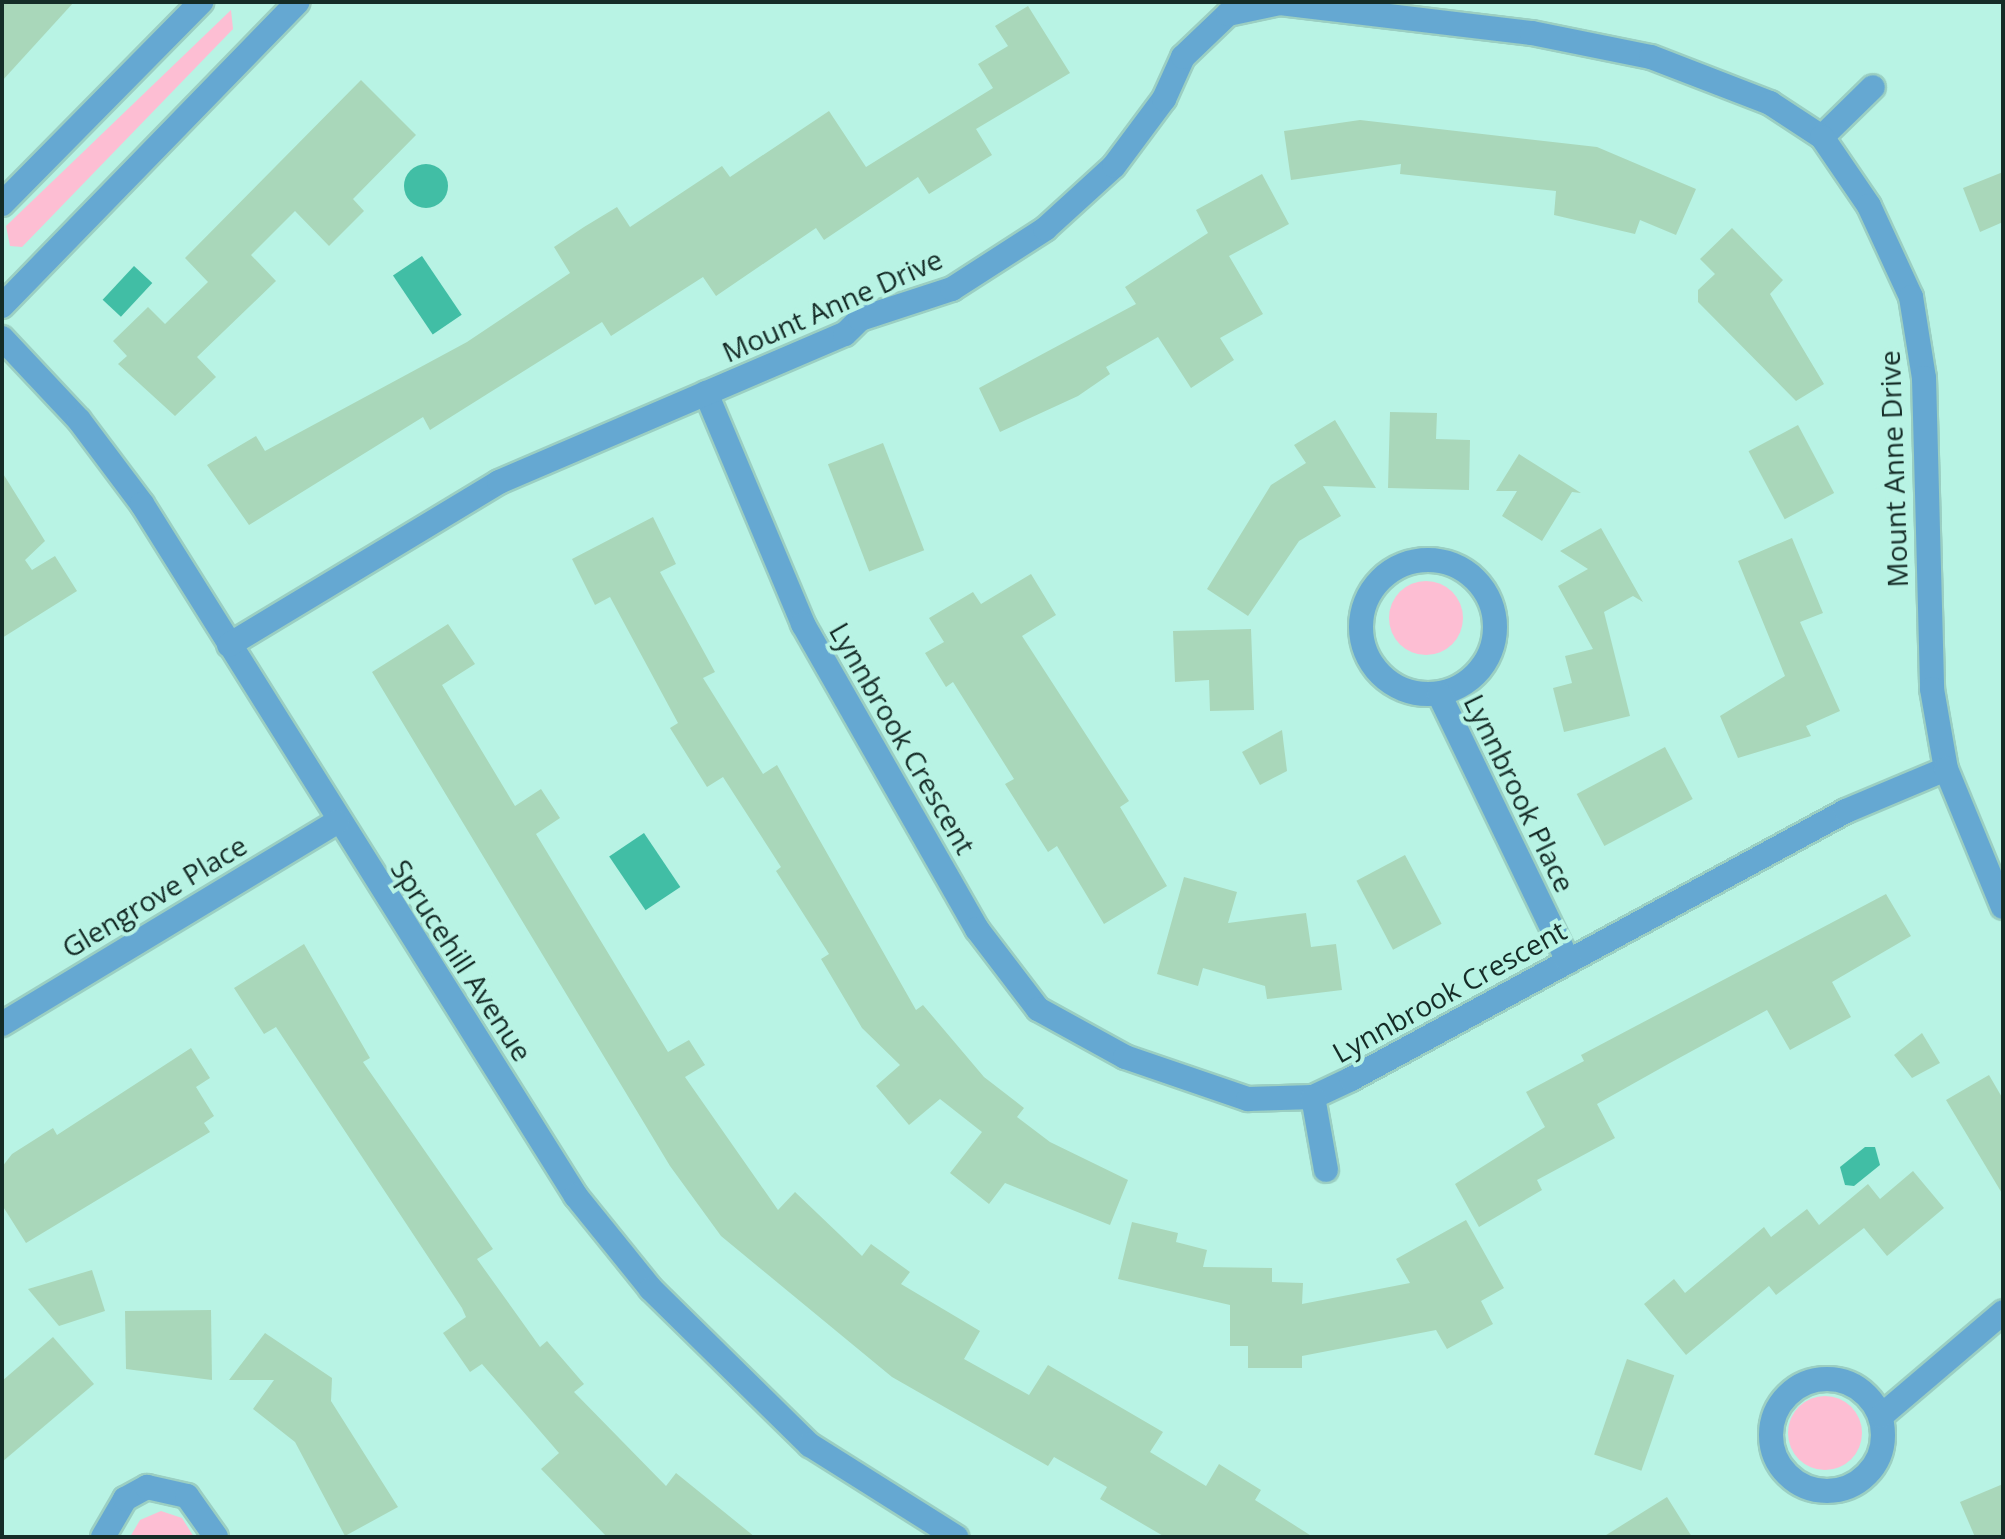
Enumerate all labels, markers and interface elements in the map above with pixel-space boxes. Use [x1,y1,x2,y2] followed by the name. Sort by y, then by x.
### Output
[717,241,947,369] street label: Mount Anne Drive
[1872,350,1914,588] street label: Mount Anne Drive
[823,616,983,860] street label: Lynnbrook Crescent
[1458,689,1582,897] street label: Lynnbrook Place
[56,828,252,964] street label: Glengrove Place
[384,853,540,1067] street label: Sprucehill Avenue
[1326,913,1572,1069] street label: Lynnbrook Crescent

